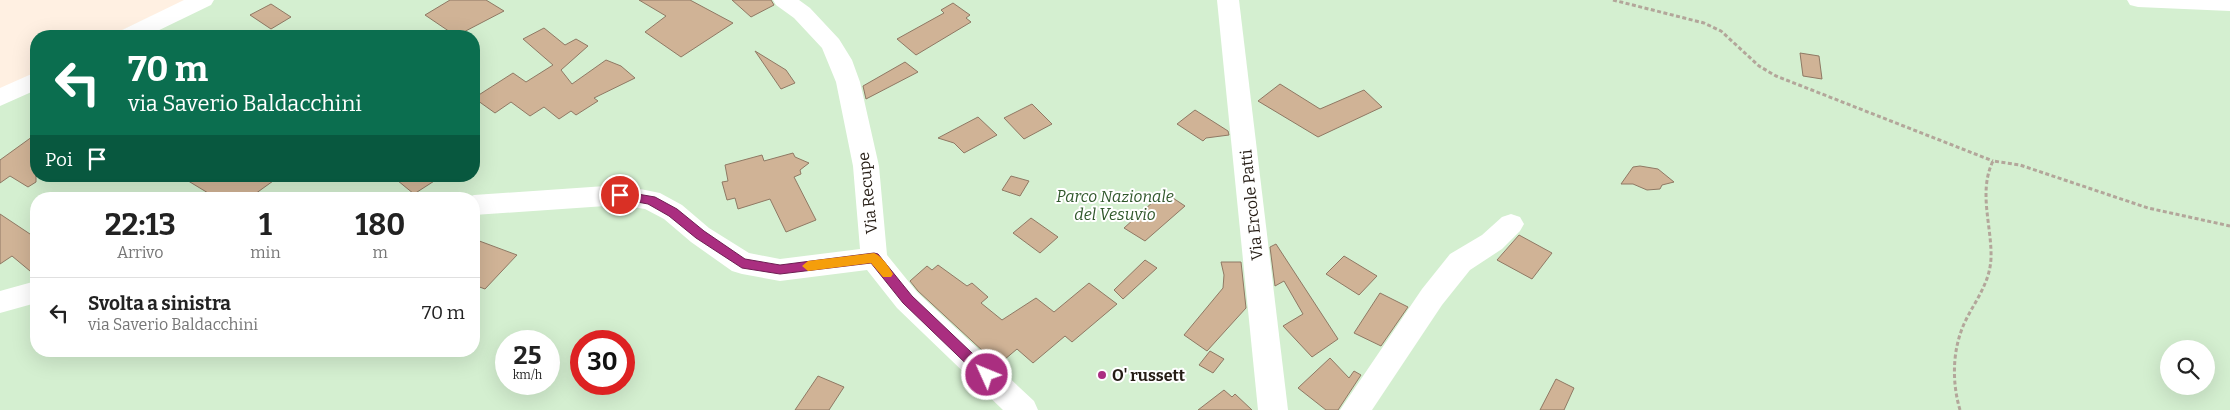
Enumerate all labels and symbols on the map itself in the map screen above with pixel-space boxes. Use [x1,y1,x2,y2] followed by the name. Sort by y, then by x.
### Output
[1236,148,1267,261] street label: Via Ercole Patti
[854,151,881,235] street label: Via Recupe
[599,174,641,216] pin
[1056,187,1174,224] park label: Parco Nazionale del Vesuvio
[570,330,635,395] speed limit sign: 30
[960,348,1012,400] position arrow
[1112,366,1186,385] place label: O' russett
[1096,369,1108,381] marker: O' russett

